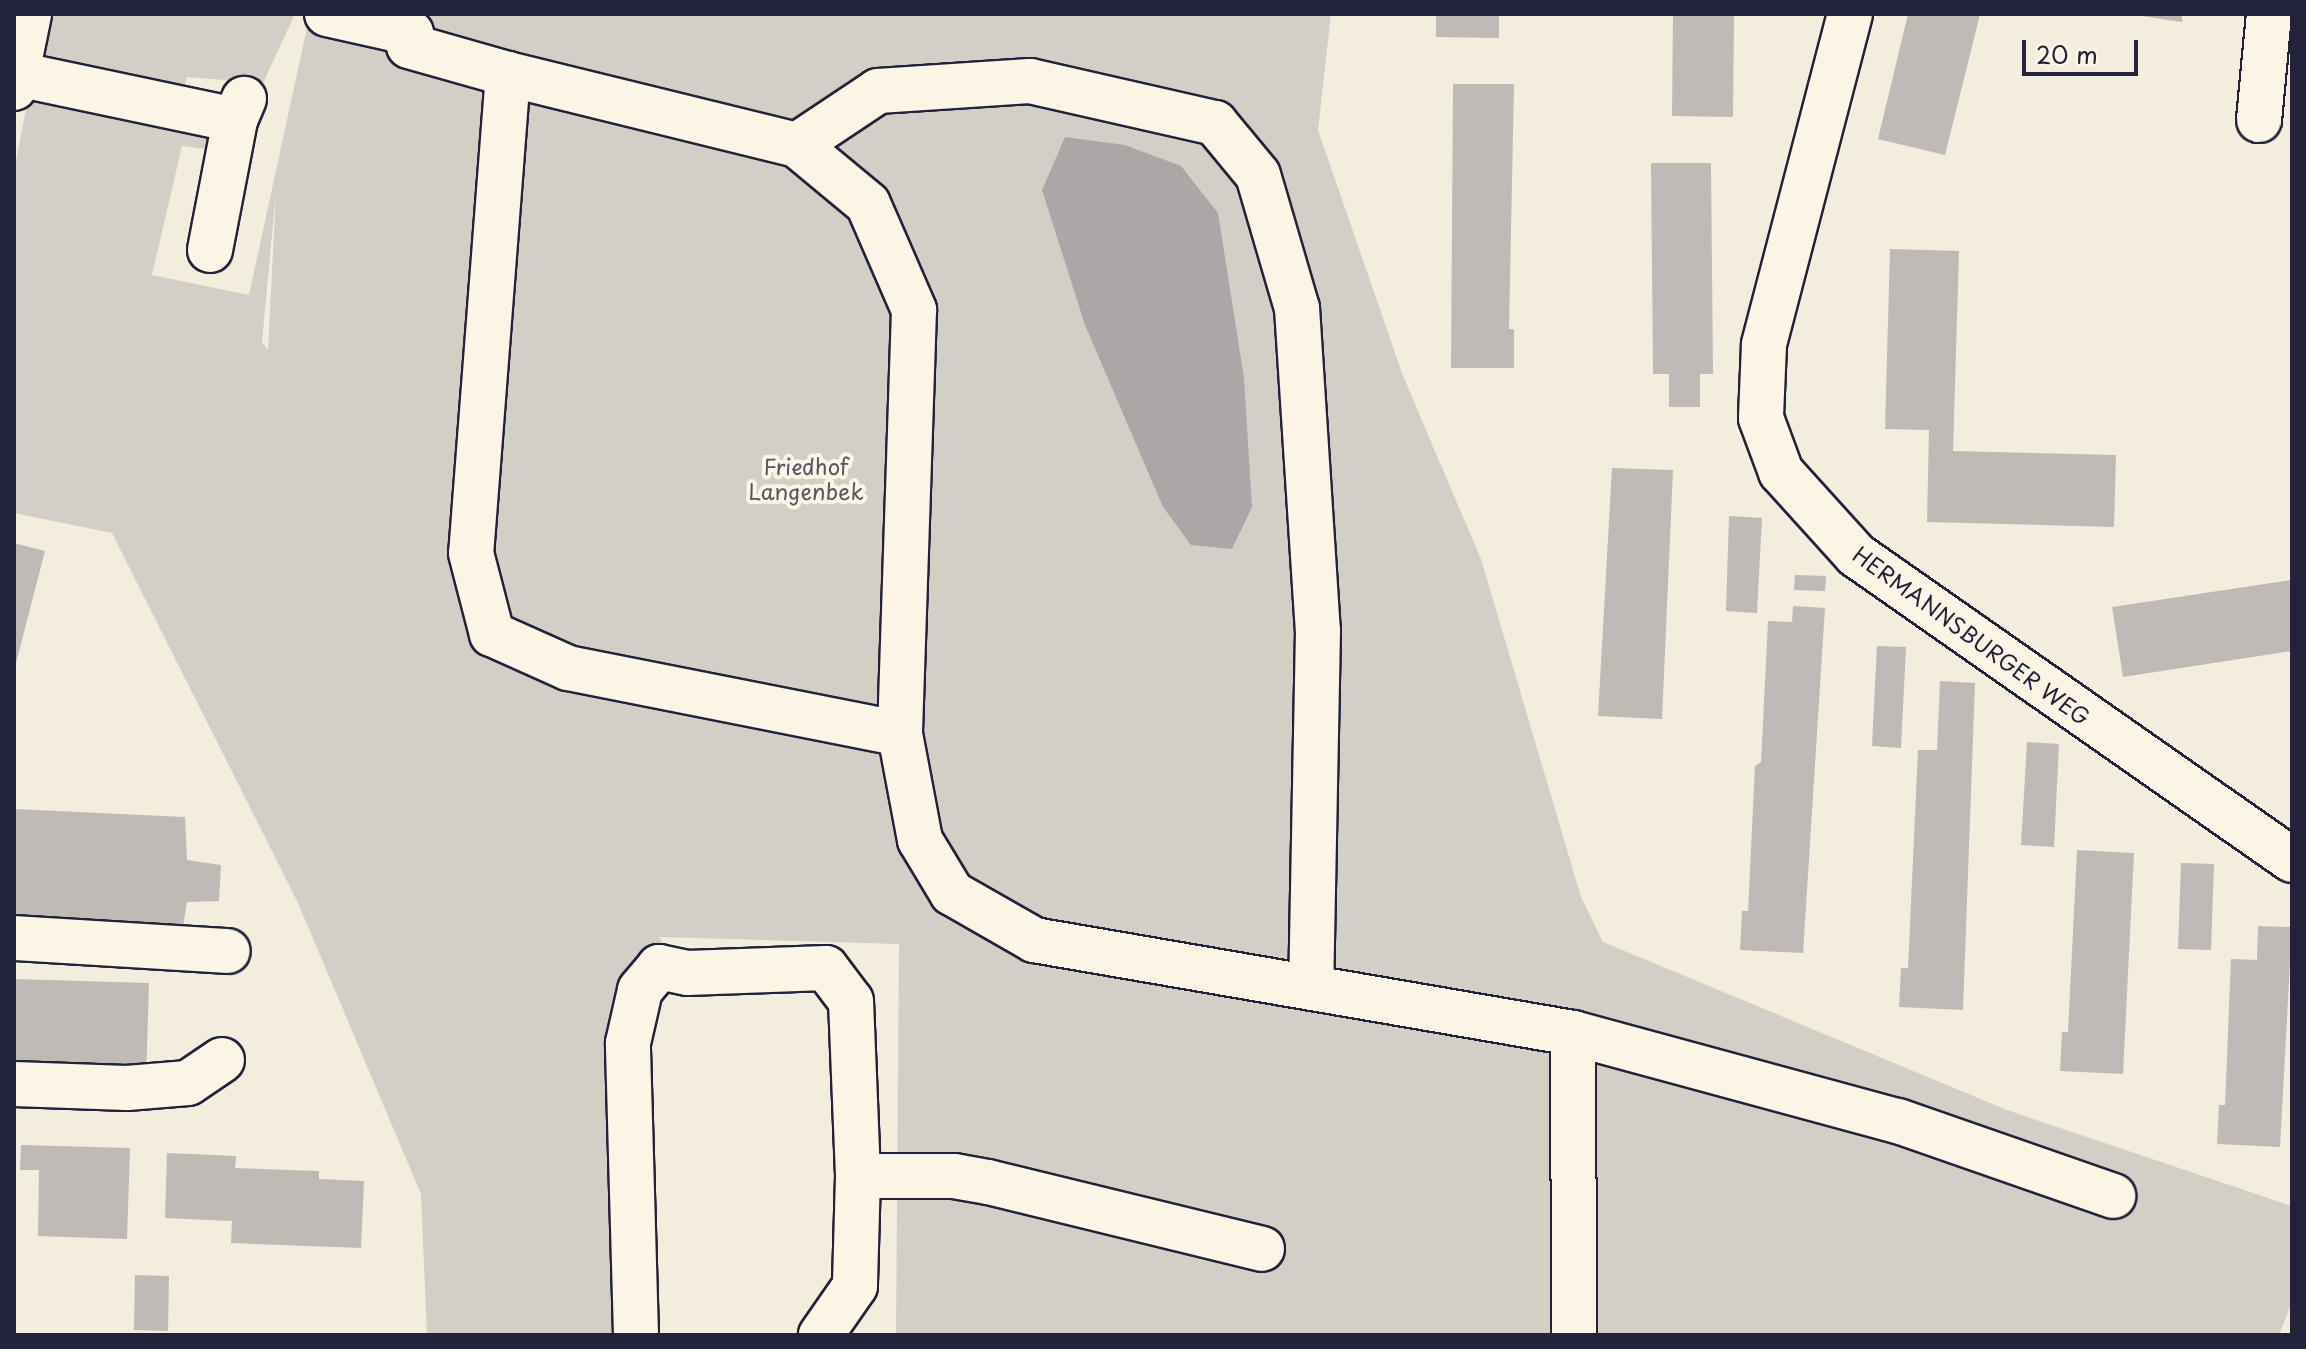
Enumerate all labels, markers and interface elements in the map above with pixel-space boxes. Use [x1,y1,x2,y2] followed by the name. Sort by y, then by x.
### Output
[2026,24,2142,74] scale bar
[2036,36,2098,72] text: 20 m
[748,452,864,504] park label: Friedhof Langenbek
[1848,540,2096,730] street label: HERMANNSBURGER WEG

